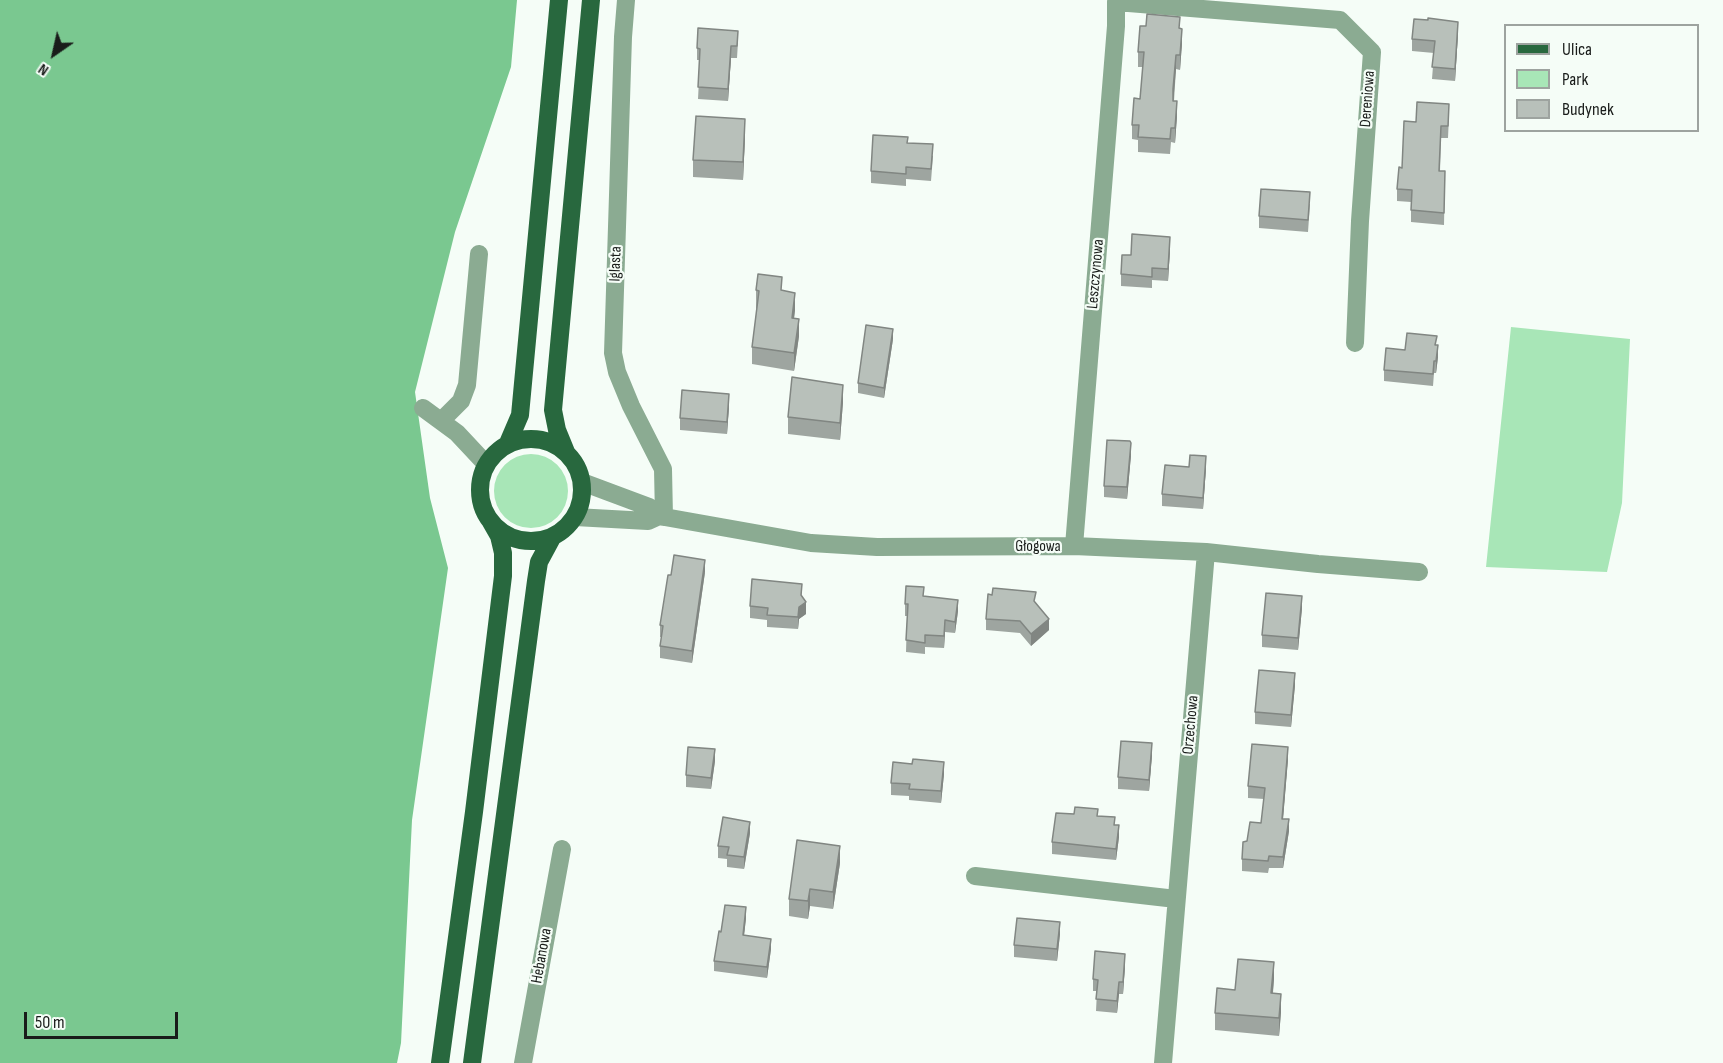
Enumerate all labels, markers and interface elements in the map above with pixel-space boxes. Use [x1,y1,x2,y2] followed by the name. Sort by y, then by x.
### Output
[24,24,84,84] north arrow
[1504,24,1699,132] legend
[1562,39,1592,60] text: Ulica
[35,59,53,80] text: N
[1562,69,1588,90] text: Park
[1356,70,1380,128] street label: Dereniowa
[1562,99,1614,120] text: Budynek
[1083,238,1109,310] street label: Leszczynowa
[606,246,626,282] street label: Iglasta
[1015,537,1061,557] street label: Głogowa
[1179,695,1203,755] street label: Orzechowa
[528,927,556,985] street label: Hebanowa
[27,1000,182,1038] scale bar
[35,1012,65,1033] text: 50 m

